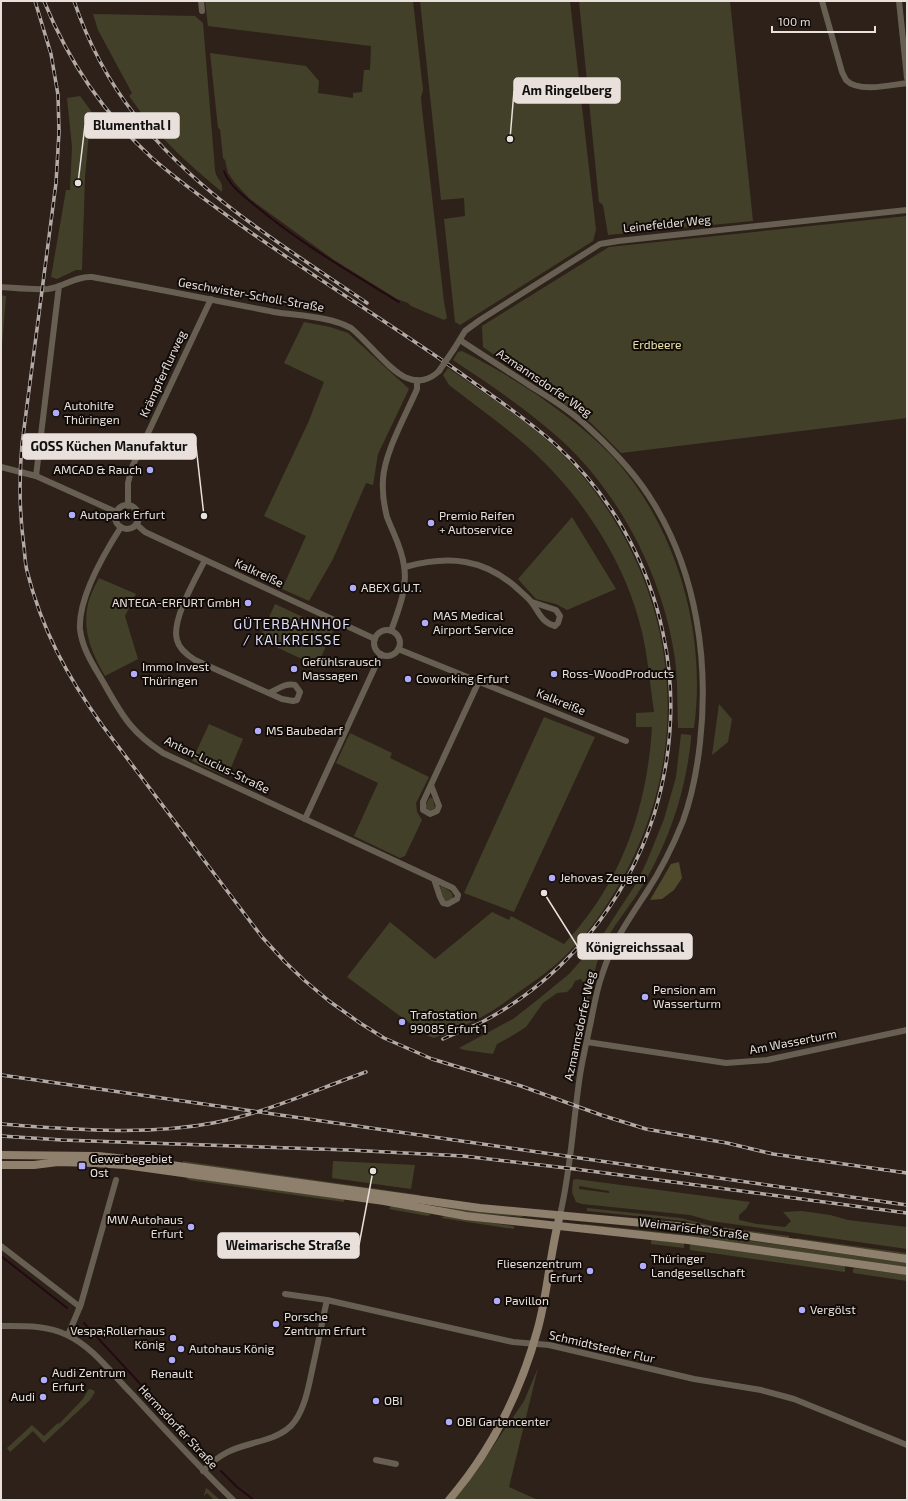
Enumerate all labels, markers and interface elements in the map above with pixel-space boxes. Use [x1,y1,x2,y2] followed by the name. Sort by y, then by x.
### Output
[772,8,875,34] scale bar
[778,14,810,28] text: 100 m
[514,78,620,103] callout: Am Ringelberg
[522,82,612,98] text: Am Ringelberg
[85,113,179,138] callout: Blumenthal I
[93,117,171,133] text: Blumenthal I
[622,211,712,235] street label: Leinefelder Weg
[177,274,325,314] street label: Geschwister-Scholl-Straße
[136,328,188,419] street label: Krämpferflurweg
[632,337,682,351] park label: Erdbeere
[494,345,595,419] street label: Azmannsdorfer Weg
[64,398,120,426] place label: Autohilfe Thüringen
[51,408,61,418] marker: Autohilfe Thüringen
[23,434,196,459] callout: GOSS Küchen Manufaktur
[31,438,188,454] text: GOSS Küchen Manufaktur
[53,462,142,476] place label: AMCAD & Rauch
[145,465,155,475] marker: AMCAD & Rauch
[80,507,165,521] place label: Autopark Erfurt
[439,508,515,536] place label: Premio Reifen + Autoservice
[67,510,77,520] marker: Autopark Erfurt
[426,518,436,528] marker: Premio Reifen + Autoservice
[233,555,286,589] street label: Kalkreiße
[361,580,422,594] place label: ABEX G.U.T.
[348,583,358,593] marker: ABEX G.U.T.
[112,595,240,609] place label: ANTEGA-ERFURT GmbH
[243,598,253,608] marker: ANTEGA-ERFURT GmbH
[433,608,514,636] place label: MAS Medical Airport Service
[233,615,351,648] district label: GÜTERBAHNHOF / KALKREISSE
[420,618,430,628] marker: MAS Medical Airport Service
[302,654,381,682] place label: Gefühlsrausch Massagen
[142,659,210,687] place label: Immo Invest Thüringen
[289,664,299,674] marker: Gefühlsrausch Massagen
[562,666,674,680] place label: Ross-WoodProducts
[129,669,139,679] marker: Immo Invest Thüringen
[549,669,559,679] marker: Ross-WoodProducts
[416,671,509,685] place label: Coworking Erfurt
[403,674,413,684] marker: Coworking Erfurt
[535,685,588,717] street label: Kalkreiße
[266,723,343,737] place label: MS Baubedarf
[253,726,263,736] marker: MS Baubedarf
[163,733,272,796] street label: Anton-Lucius-Straße
[560,870,646,884] place label: Jehovas Zeugen
[547,873,557,883] marker: Jehovas Zeugen
[578,934,692,959] callout: Königreichssaal
[586,939,685,955] text: Königreichssaal
[561,970,598,1082] street label: Azmannsdorfer Weg
[653,982,721,1010] place label: Pension am Wasserturm
[640,992,650,1002] marker: Pension am Wasserturm
[410,1007,487,1035] place label: Trafostation 99085 Erfurt 1
[397,1017,407,1027] marker: Trafostation 99085 Erfurt 1
[748,1026,838,1056] street label: Am Wasserturm
[90,1151,173,1179] place label: Gewerbegebiet Ost
[77,1161,87,1171] marker: Gewerbegebiet Ost
[107,1212,183,1240] place label: MW Autohaus Erfurt
[638,1214,750,1242] street label: Weimarische Straße
[186,1222,196,1232] marker: MW Autohaus Erfurt
[218,1233,359,1258] callout: Weimarische Straße
[225,1237,351,1253] text: Weimarische Straße
[651,1251,745,1279] place label: Thüringer Landgesellschaft
[497,1256,582,1284] place label: Fliesenzentrum Erfurt
[638,1261,648,1271] marker: Thüringer Landgesellschaft
[585,1266,595,1276] marker: Fliesenzentrum Erfurt
[505,1293,549,1307] place label: Pavillon
[492,1296,502,1306] marker: Pavillon
[810,1302,856,1316] place label: Vergölst
[797,1305,807,1315] marker: Vergölst
[284,1309,366,1337] place label: Porsche Zentrum Erfurt
[271,1319,281,1329] marker: Porsche Zentrum Erfurt
[70,1323,165,1351] place label: Vespa;Rollerhaus König
[548,1327,657,1365] street label: Schmidtstedter Flur
[168,1333,178,1343] marker: Vespa;Rollerhaus König
[189,1341,275,1355] place label: Autohaus König
[176,1344,186,1354] marker: Autohaus König
[167,1355,177,1365] marker: Renault
[52,1365,126,1393] place label: Audi Zentrum Erfurt
[151,1366,194,1380] place label: Renault
[39,1375,49,1385] marker: Audi Zentrum Erfurt
[136,1381,221,1471] street label: Hermsdorfer Straße
[11,1389,35,1403] place label: Audi
[38,1392,48,1402] marker: Audi
[384,1393,403,1407] place label: OBI
[371,1396,381,1406] marker: OBI
[457,1414,550,1428] place label: OBI Gartencenter
[444,1417,454,1427] marker: OBI Gartencenter

